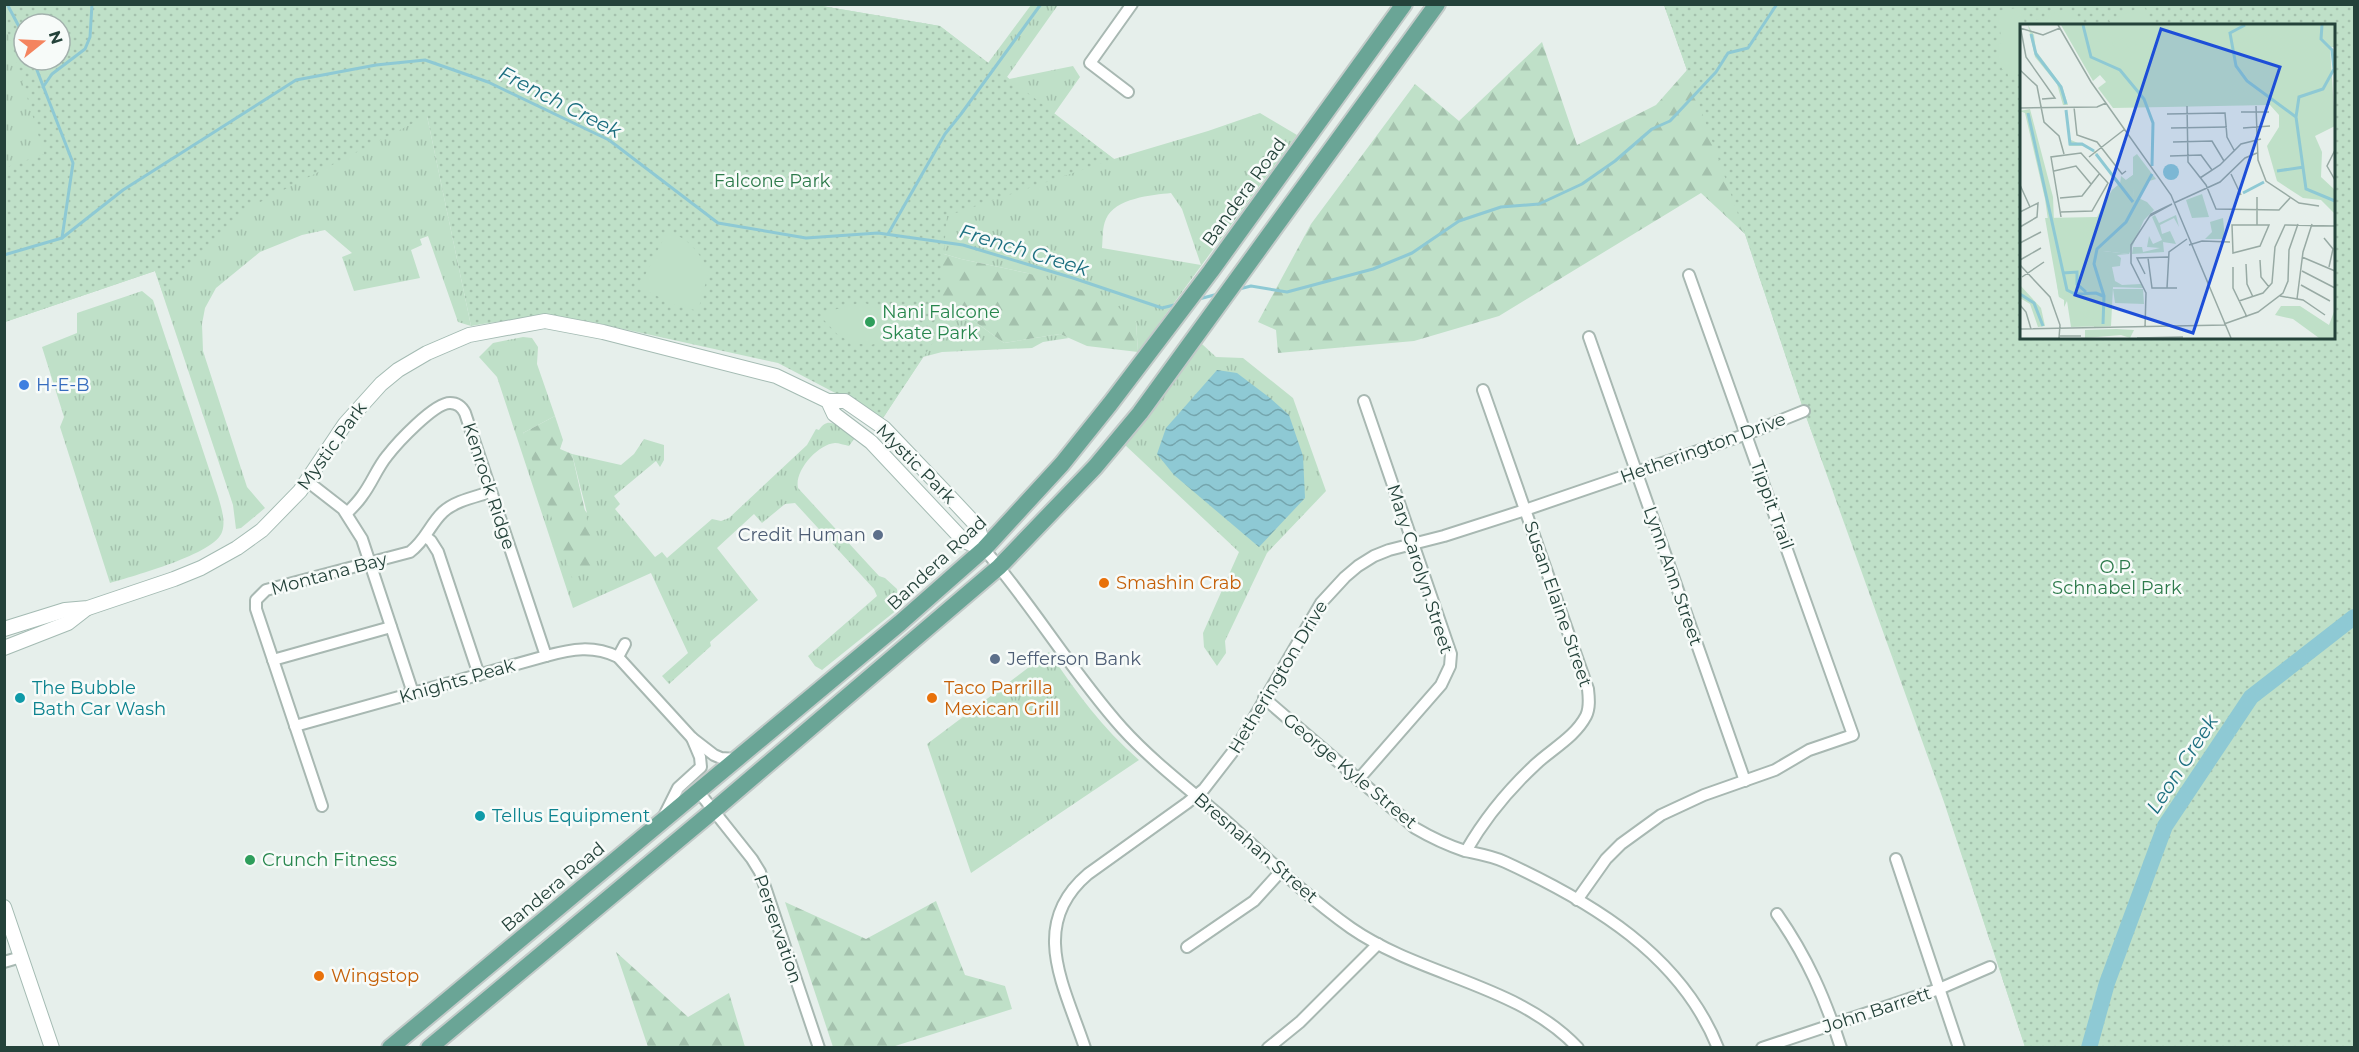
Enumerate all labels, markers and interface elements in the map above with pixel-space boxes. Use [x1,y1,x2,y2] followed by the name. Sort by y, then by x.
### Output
[12,12,72,72] north arrow
[2020,24,2335,339] inset map
[45,28,67,47] text: N
[495,61,626,144] water label: French Creek
[1197,134,1291,250] street label: Bandera Road
[714,170,831,192] park label: Falcone Park
[956,219,1093,281] water label: French Creek
[882,301,1000,344] place label: Nani Falcone Skate Park
[863,315,877,329] marker: Nani Falcone Skate Park
[36,374,90,396] place label: H-E-B
[17,378,31,392] marker: H-E-B
[293,397,372,494] street label: Mystic Park
[1617,408,1789,488] street label: Hetherington Drive
[458,420,520,552] street label: Kenrock Ridge
[872,420,961,509] street label: Mystic Park
[1746,457,1798,553] street label: Tippit Trail
[1382,482,1458,656] street label: Mary Carolyn Street
[1639,503,1707,649] street label: Lynn Ann Street
[883,511,991,615] street label: Bandera Road
[1519,518,1597,690] street label: Susan Elaine Street
[738,524,866,546] place label: Credit Human
[871,528,885,542] marker: Credit Human
[269,548,390,600] street label: Montana Bay
[2052,556,2182,599] park label: O.P. Schnabel Park
[1116,572,1242,594] place label: Smashin Crab
[1097,576,1111,590] marker: Smashin Crab
[1224,596,1332,757] street label: Hetherington Drive
[1006,648,1141,670] place label: Jefferson Bank
[988,652,1002,666] marker: Jefferson Bank
[396,654,518,708] street label: Knights Peak
[32,677,166,720] place label: The Bubble Bath Car Wash
[944,677,1059,720] place label: Taco Parrilla Mexican Grill
[13,691,27,705] marker: The Bubble Bath Car Wash
[925,691,939,705] marker: Taco Parrilla Mexican Grill
[1278,708,1422,834] street label: George Kyle Street
[2141,709,2223,818] water label: Leon Creek
[1189,788,1323,908] street label: Bresnahan Street
[492,805,650,827] place label: Tellus Equipment
[473,809,487,823] marker: Tellus Equipment
[497,837,609,937] street label: Bandera Road
[262,849,397,871] place label: Crunch Fitness
[243,853,257,867] marker: Crunch Fitness
[749,872,807,986] street label: Perservation
[331,965,419,987] place label: Wingstop
[312,969,326,983] marker: Wingstop
[1819,982,1934,1038] street label: John Barrett

